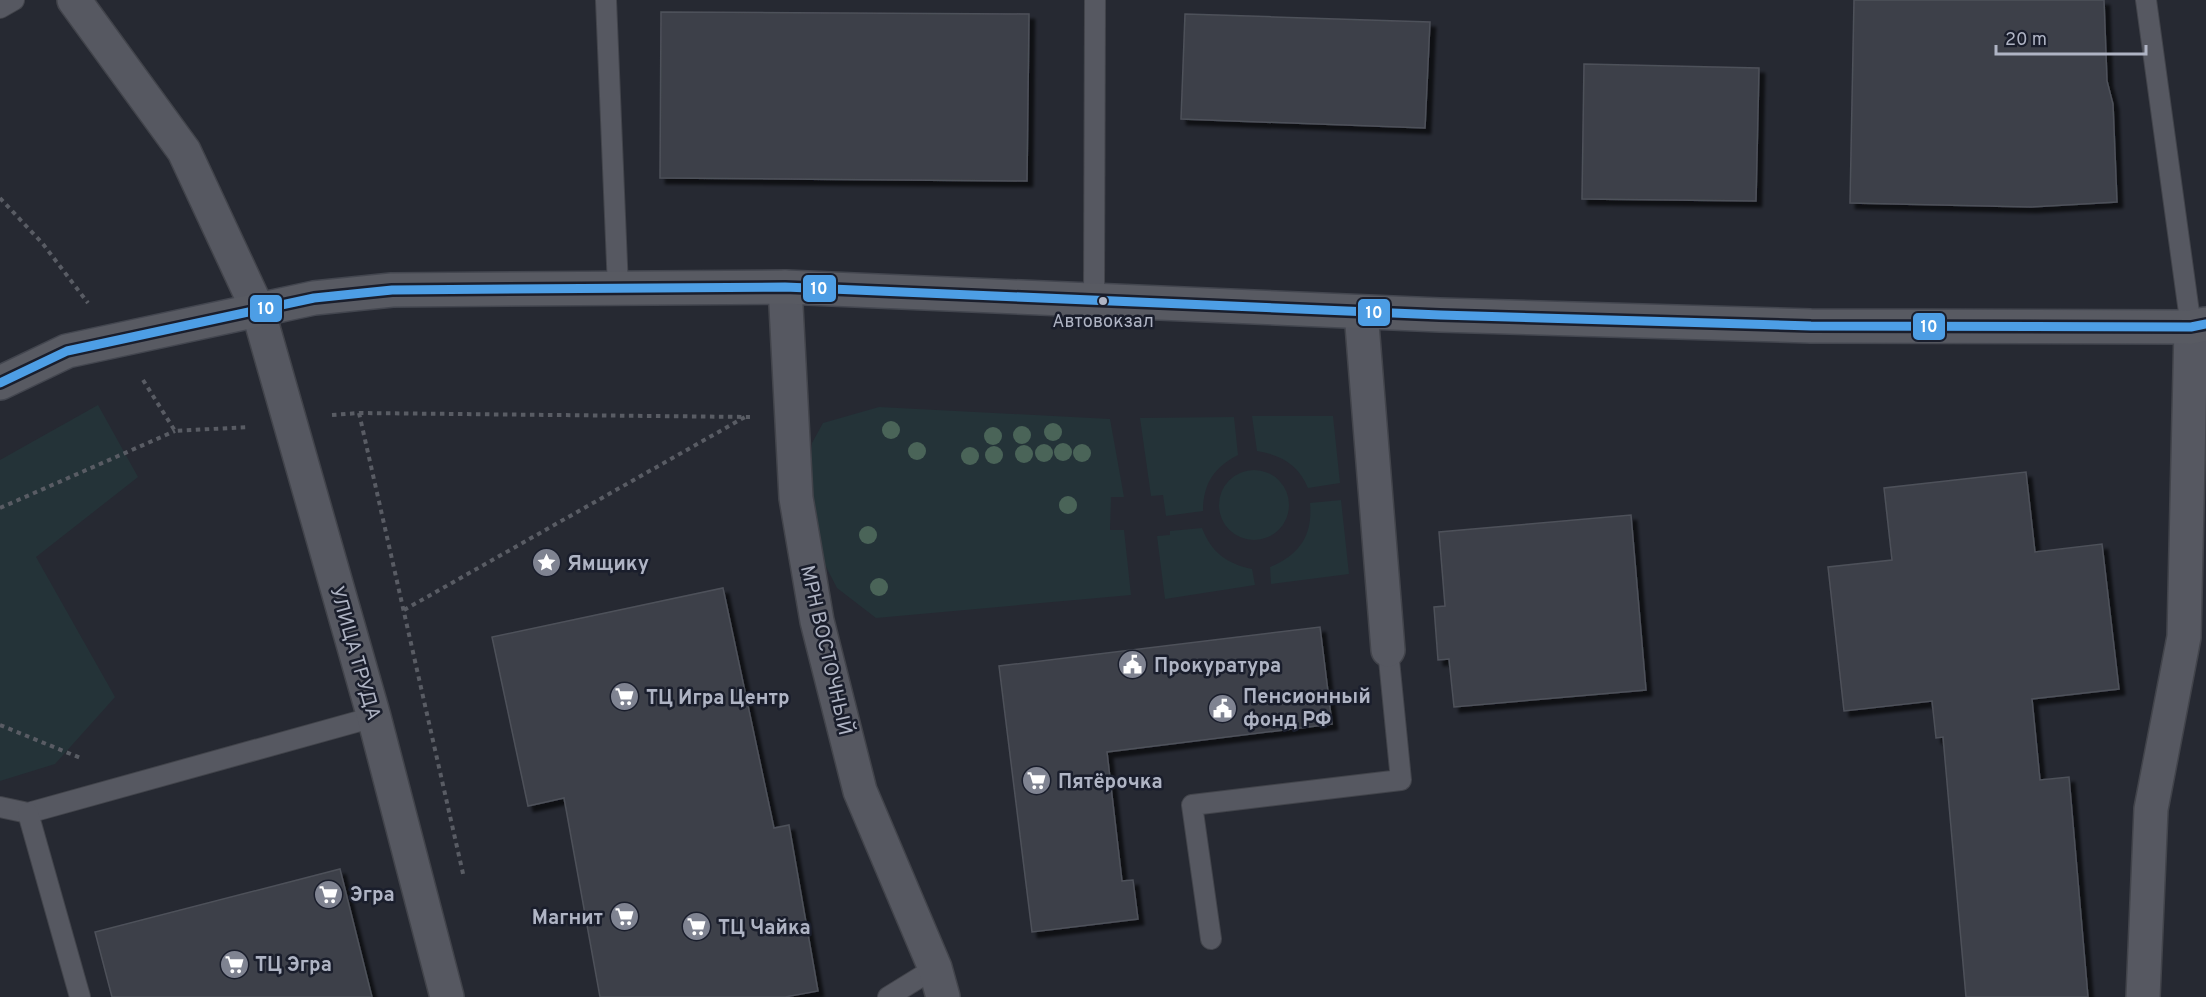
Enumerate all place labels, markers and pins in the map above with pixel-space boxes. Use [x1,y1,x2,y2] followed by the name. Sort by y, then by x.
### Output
[1097,295,1109,307] marker: Автовокзал
[1052,311,1154,334] place label: Автовокзал
[530,547,562,579] place icon: Ямщику
[567,552,649,578] place label: Ямщику
[1117,649,1149,681] public building icon: Прокуратура
[1154,654,1281,680] place label: Прокуратура
[609,681,641,713] supermarket icon: ТЦ Игра Центр
[1243,685,1371,734] place label: Пенсионный фонд РФ
[646,686,790,712] place label: ТЦ Игра Центр
[1206,692,1238,724] public building icon: Пенсионный фонд РФ
[1021,765,1053,797] supermarket icon: Пятёрочка
[1058,770,1163,796] place label: Пятёрочка
[313,878,345,910] supermarket icon: Эгра
[350,883,395,909] place label: Эгра
[608,901,640,933] supermarket icon: Магнит
[532,906,603,932] place label: Магнит
[681,911,713,943] supermarket icon: ТЦ Чайка
[718,916,811,942] place label: ТЦ Чайка
[218,948,250,980] supermarket icon: ТЦ Эгра
[255,953,332,979] place label: ТЦ Эгра

